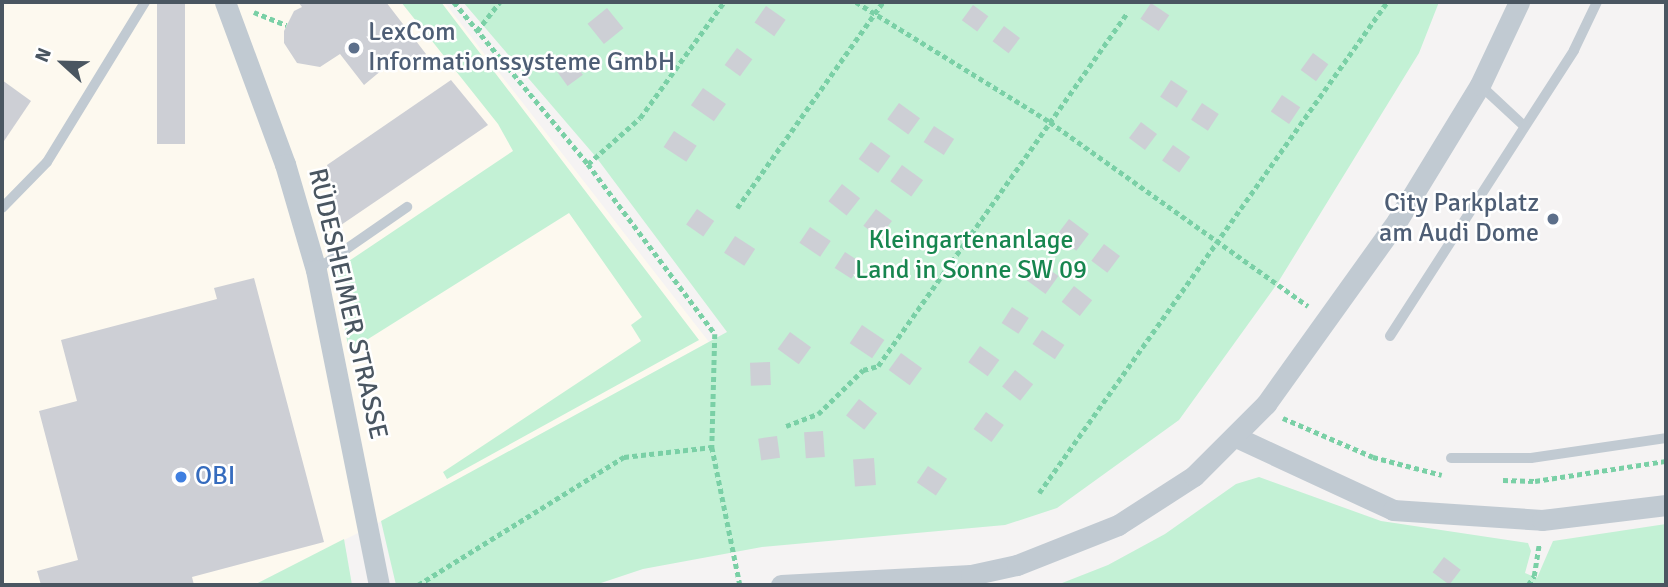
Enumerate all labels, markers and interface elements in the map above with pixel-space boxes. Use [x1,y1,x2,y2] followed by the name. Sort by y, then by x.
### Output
[368,17,675,78] place label: LexCom Informationssysteme GmbH
[28,28,98,98] north arrow
[346,40,362,56] marker: LexCom Informationssysteme GmbH
[30,45,57,66] text: N
[301,165,393,443] street label: RÜDESHEIMER STRASSE
[1379,188,1539,249] place label: City Parkplatz am Audi Dome
[1545,211,1561,227] marker: City Parkplatz am Audi Dome
[855,225,1087,286] park label: Kleingartenanlage Land in Sonne SW 09
[195,461,235,493] place label: OBI
[173,469,189,485] marker: OBI

